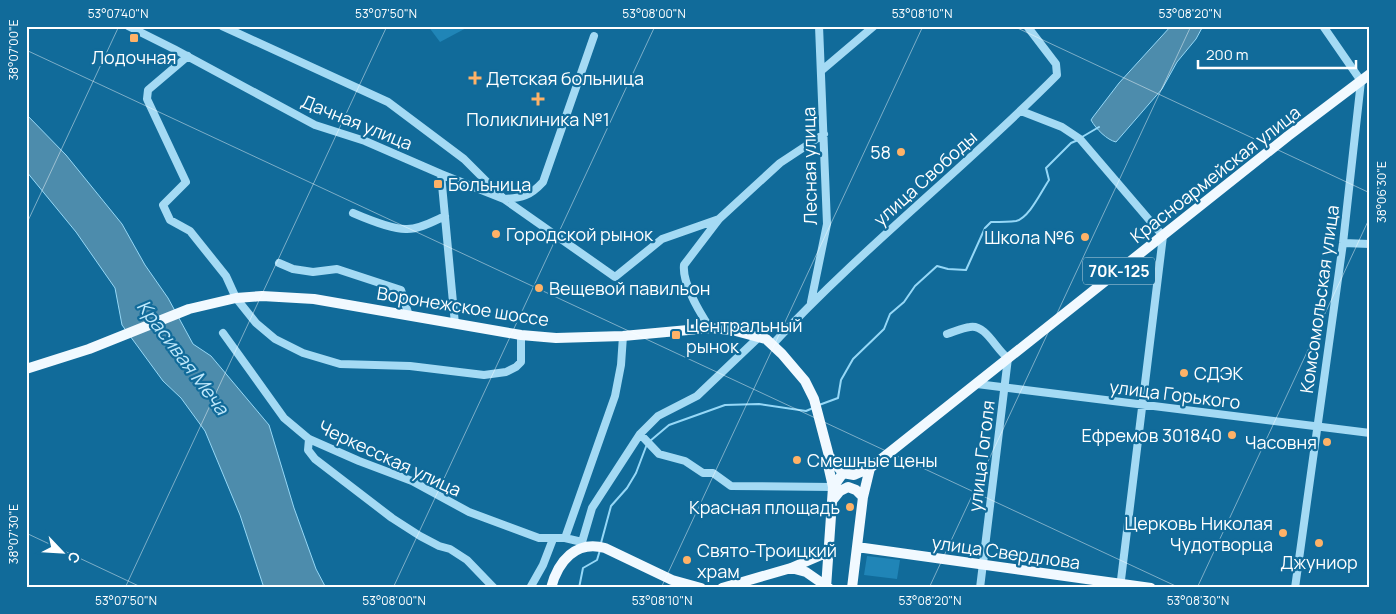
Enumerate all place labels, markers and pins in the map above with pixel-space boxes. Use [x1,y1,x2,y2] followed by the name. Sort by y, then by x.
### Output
[128,32,140,44] marker: Лодочная
[91,45,177,69] place label: Лодочная
[486,66,644,90] place label: Детская больница
[468,71,482,85] marker: Детская больница
[531,92,545,106] marker: Поликлиника №1
[466,107,610,131] place label: Поликлиника №1
[870,140,891,164] place label: 58
[895,146,907,158] marker: 58
[448,172,531,196] place label: Больница
[432,178,444,190] marker: Больница
[506,222,654,246] place label: Городской рынок
[984,225,1075,249] place label: Школа №6
[490,228,502,240] marker: Городской рынок
[1079,231,1091,243] marker: Школа №6
[549,276,710,300] place label: Вещевой павильон
[533,282,545,294] marker: Вещевой павильон
[686,313,802,358] place label: Центральный рынок
[670,329,682,341] marker: Центральный рынок
[1194,361,1243,385] place label: СДЭК
[1178,367,1190,379] marker: СДЭК
[1082,423,1222,447] place label: Ефремов 301840
[1226,429,1238,441] marker: Ефремов 301840
[1245,430,1317,454] place label: Часовня
[1321,436,1333,448] marker: Часовня
[807,448,938,472] place label: Смешные цены
[791,454,803,466] marker: Смешные цены
[689,495,840,519] place label: Красная площадь
[844,501,856,513] marker: Красная площадь
[1124,511,1273,556] place label: Церковь Николая Чудотворца
[1277,527,1289,539] marker: Церковь Николая Чудотворца
[1313,537,1325,549] marker: Джуниор
[697,538,837,583] place label: Свято-Троицкий храм
[1280,550,1358,574] place label: Джуниор
[681,554,693,566] marker: Свято-Троицкий храм

